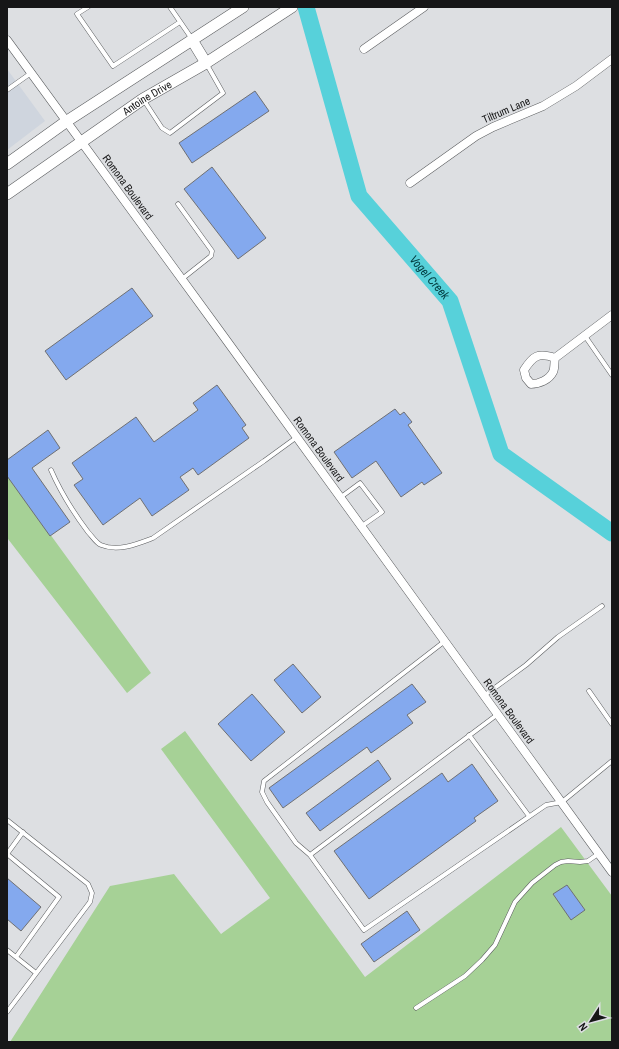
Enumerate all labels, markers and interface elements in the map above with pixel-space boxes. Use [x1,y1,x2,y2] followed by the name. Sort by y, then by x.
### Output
[119,77,174,119] street label: Antoine Drive
[480,94,532,126] street label: Tiltrum Lane
[100,152,156,222] street label: Romona Boulevard
[406,252,454,304] water label: Vogel Creek
[291,414,347,484] street label: Romona Boulevard
[481,676,537,746] street label: Romona Boulevard
[571,1001,611,1041] north arrow
[575,1020,590,1034] text: N

